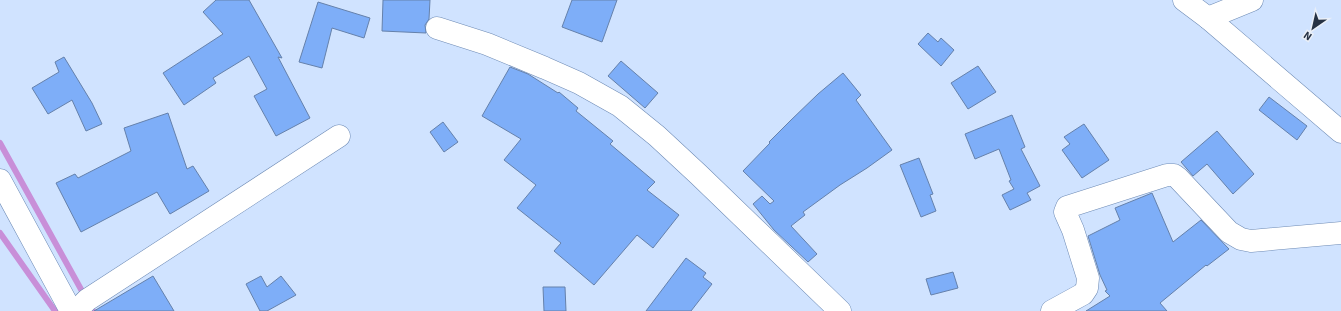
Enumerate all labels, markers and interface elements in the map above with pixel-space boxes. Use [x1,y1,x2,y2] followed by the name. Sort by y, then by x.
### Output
[1293,8,1333,48] north arrow
[1300,28,1315,44] text: N

